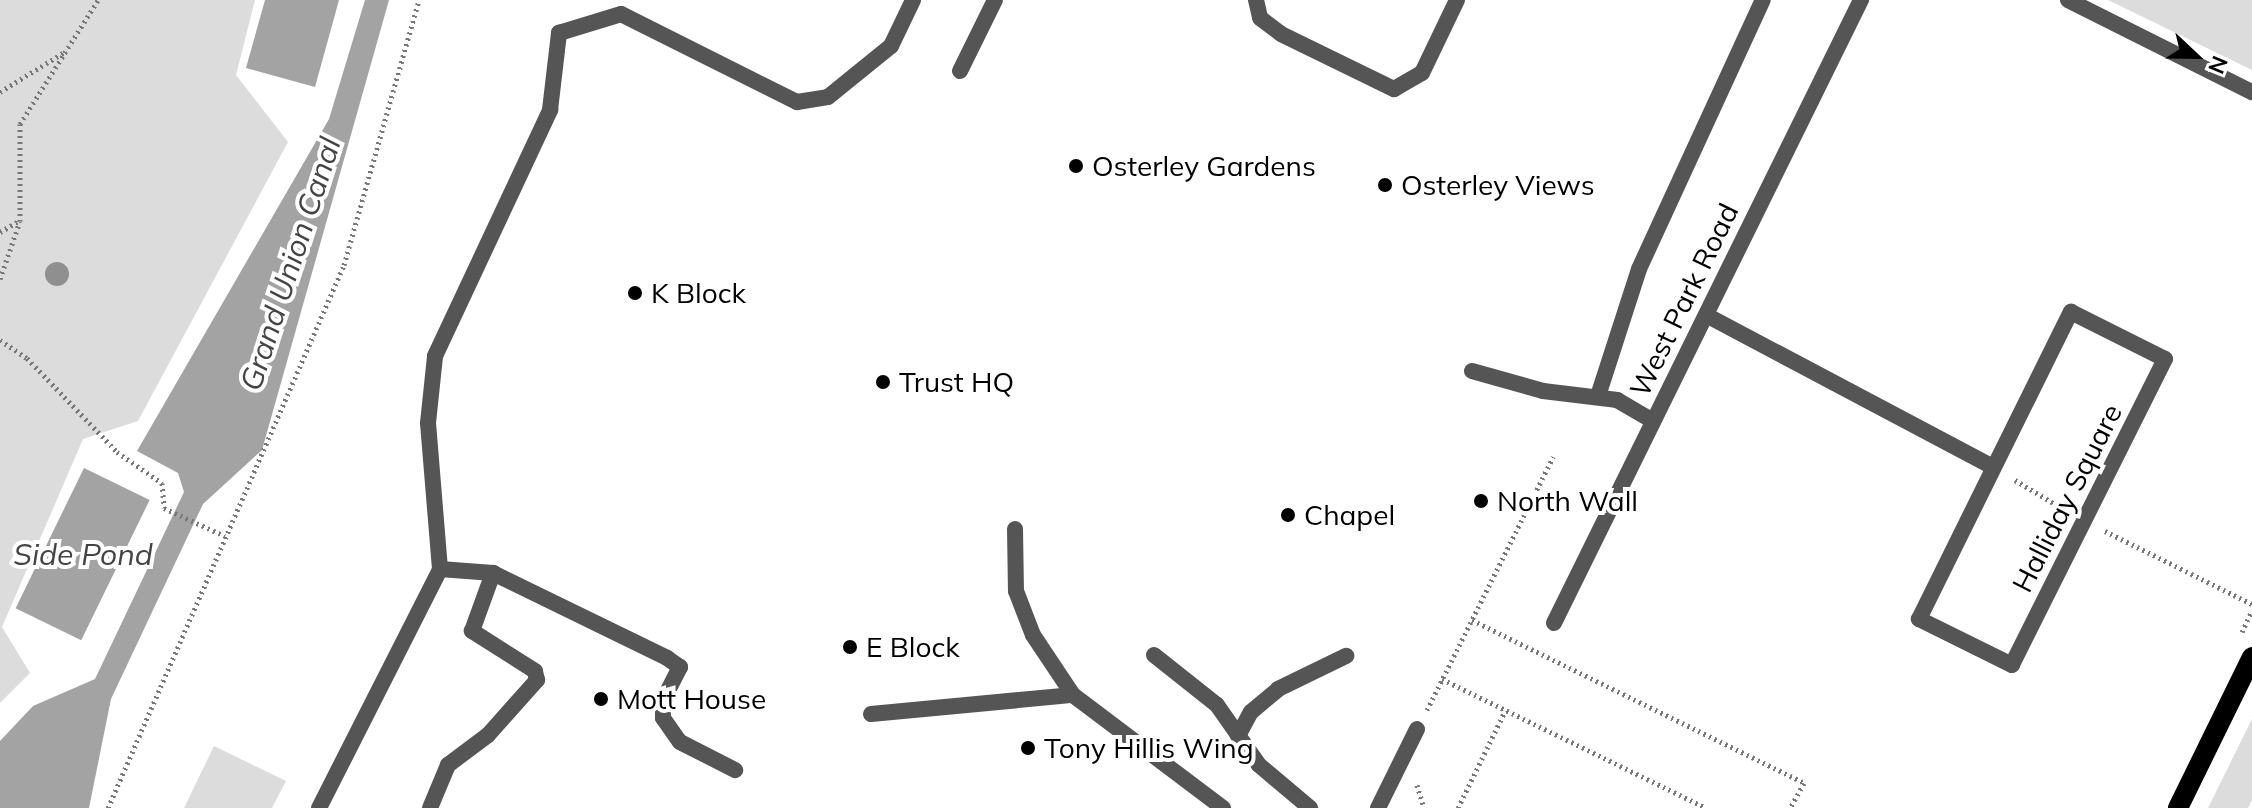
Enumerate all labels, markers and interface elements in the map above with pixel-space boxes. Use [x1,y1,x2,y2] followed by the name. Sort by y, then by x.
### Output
[2156,16,2236,96] north arrow
[2202,52,2234,78] text: N
[232,133,348,395] water label: Grand Union Canal
[1092,149,1316,183] place label: Osterley Gardens
[1067,157,1085,175] marker: Osterley Gardens
[1401,168,1595,202] place label: Osterley Views
[1376,176,1394,194] marker: Osterley Views
[1623,198,1745,402] street label: West Park Road
[651,276,746,310] place label: K Block
[626,284,644,302] marker: K Block
[899,365,1014,399] place label: Trust HQ
[874,373,892,391] marker: Trust HQ
[2005,398,2129,598] street label: Halliday Square
[1497,484,1638,518] place label: North Wall
[1472,492,1490,510] marker: North Wall
[1304,498,1395,532] place label: Chapel
[1279,506,1297,524] marker: Chapel
[13,536,153,572] water label: Side Pond
[866,630,960,664] place label: E Block
[841,638,859,656] marker: E Block
[617,682,766,716] place label: Mott House
[592,690,610,708] marker: Mott House
[1044,731,1254,765] place label: Tony Hillis Wing
[1019,739,1037,757] marker: Tony Hillis Wing

